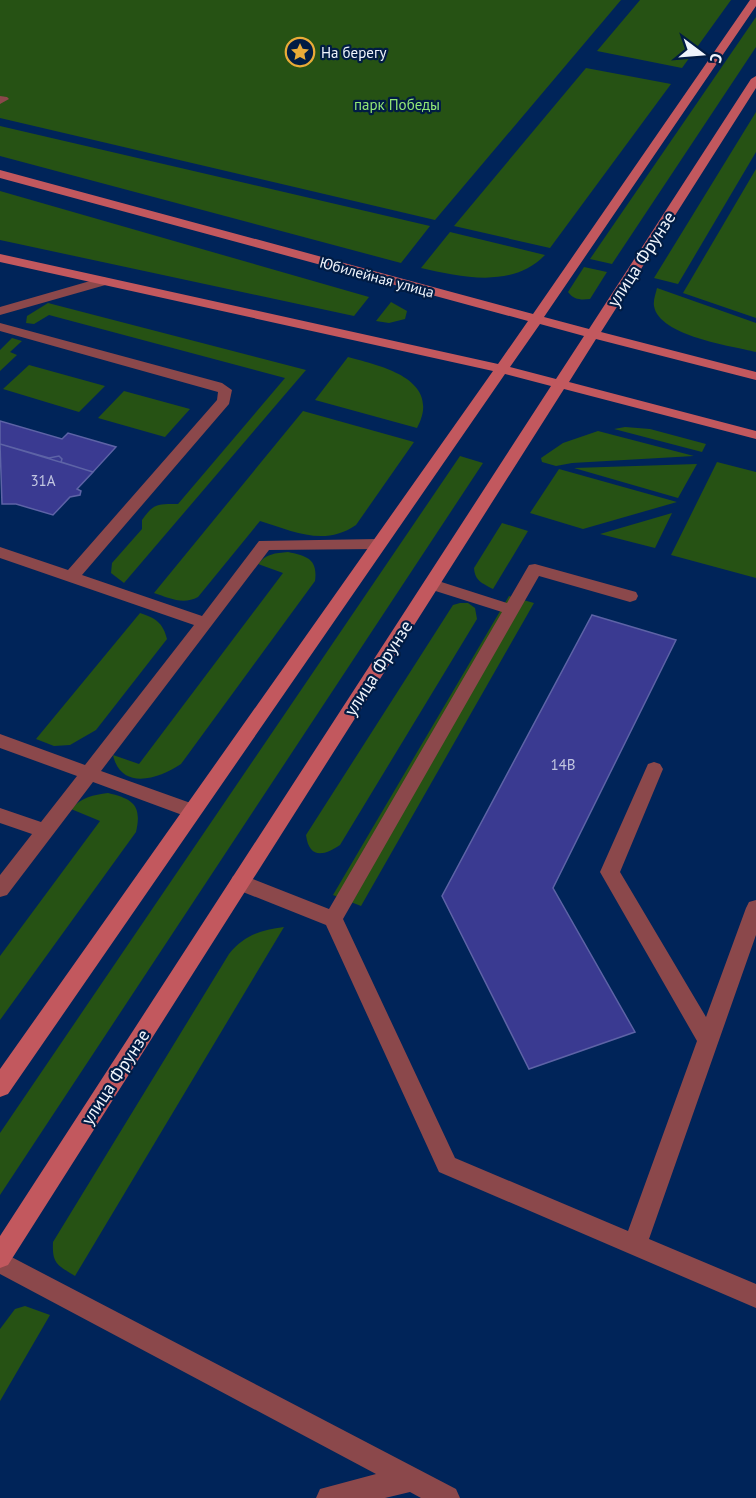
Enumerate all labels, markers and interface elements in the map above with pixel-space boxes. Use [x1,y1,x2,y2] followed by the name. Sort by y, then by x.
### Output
[672,24,732,84] north arrow
[284,36,316,68] place icon: На берегу
[321,43,386,62] place label: На берегу
[706,51,727,65] text: С
[354,95,440,114] park label: парк Победы
[602,207,680,311] street label: улица Фрунзе
[318,253,436,301] street label: Юбилейная улица
[30,471,56,490] house number: 31А
[339,616,417,720] street label: улица Фрунзе
[550,755,576,774] house number: 14В
[76,1025,154,1129] street label: улица Фрунзе

